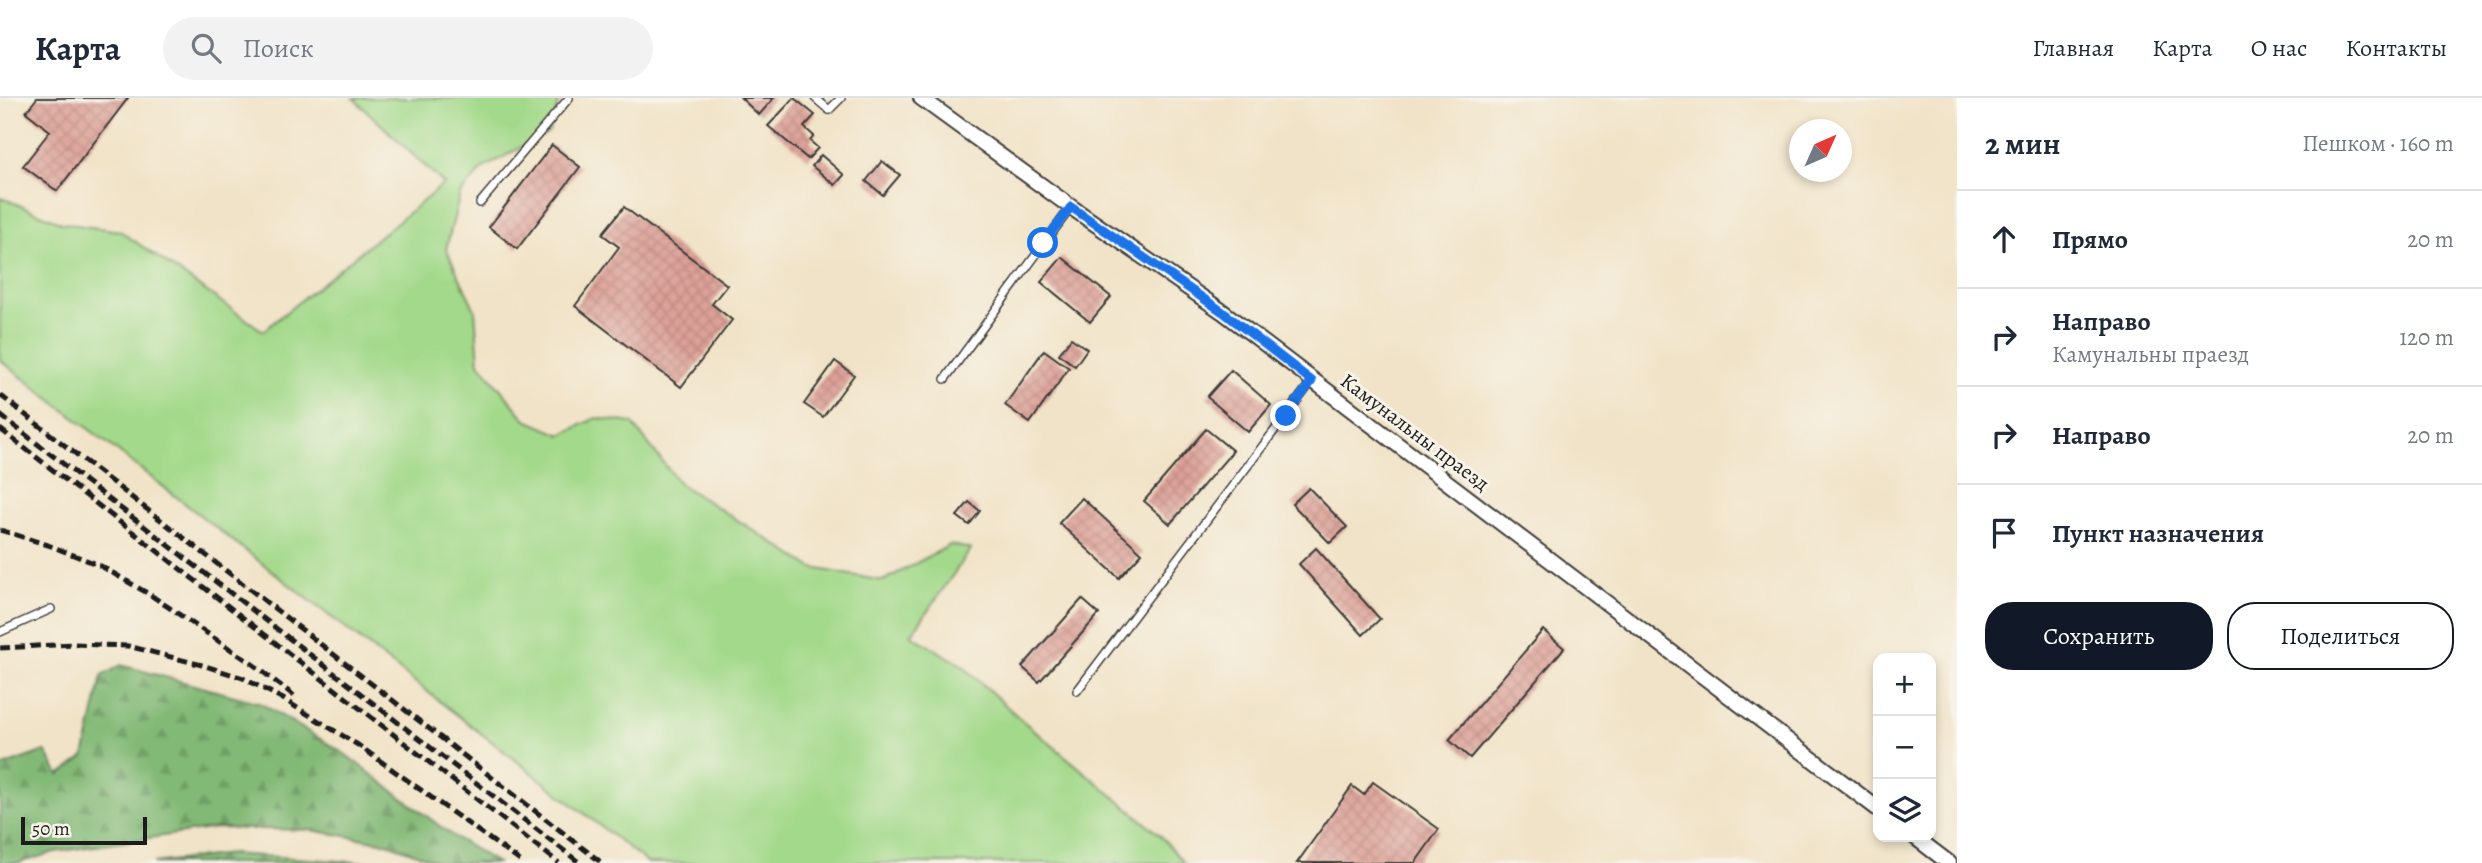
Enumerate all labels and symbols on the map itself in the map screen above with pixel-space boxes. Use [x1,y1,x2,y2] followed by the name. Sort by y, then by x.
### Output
[1789,119,1852,182] north arrow
[1027,227,1058,258] route start
[1335,367,1495,497] street label: Камунальны праезд
[1270,400,1301,431] route end
[21,814,147,846] scale bar

